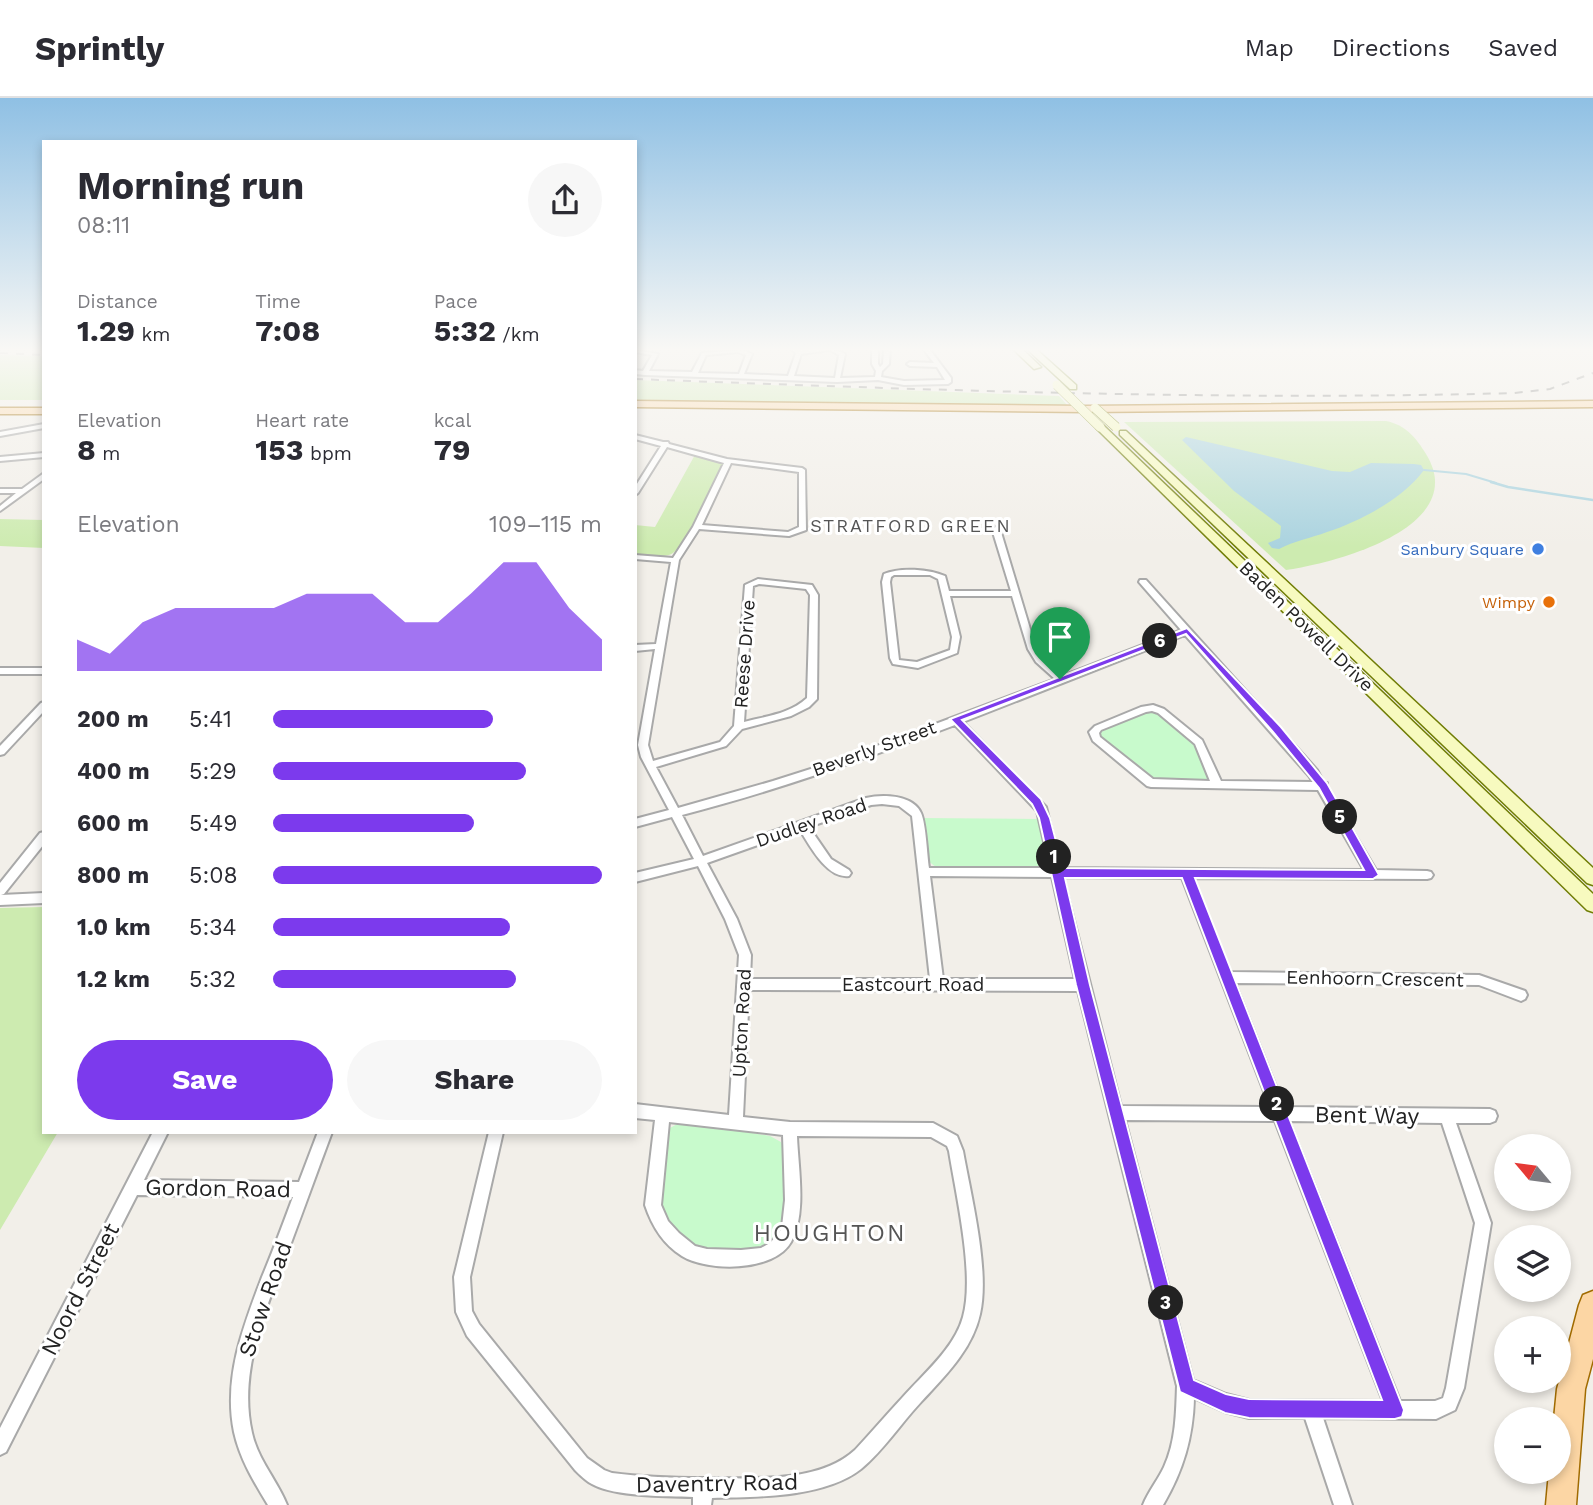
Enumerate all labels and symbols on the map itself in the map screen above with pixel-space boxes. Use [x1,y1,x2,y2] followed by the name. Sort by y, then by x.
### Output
[810,515,1012,536] district label: STRATFORD GREEN
[1400,540,1524,559] place label: Sanbury Square
[1530,541,1546,557] marker: Sanbury Square
[1235,556,1379,696] street label: Baden Powell Drive
[1482,593,1536,612] place label: Wimpy
[1541,594,1557,610] marker: Wimpy
[729,599,760,709] street label: Reese Drive
[1030,607,1090,679] pin
[1142,624,1178,658] pin: 6
[809,715,939,782] street label: Beverly Street
[753,793,870,852] street label: Dudley Road
[1322,800,1358,834] pin: 5
[1036,840,1072,874] pin: 1
[1286,965,1464,992] street label: Eenhoorn Crescent
[727,968,756,1078] street label: Upton Road
[842,973,984,996] street label: Eastcourt Road
[1260,1086,1294,1122] pin: 2
[1314,1101,1420,1130] street label: Bent Way
[1494,1134,1572,1211] north arrow
[145,1174,291,1203] street label: Gordon Road
[36,1218,126,1360] street label: Noord Street
[753,1219,907,1247] district label: HOUGHTON
[233,1238,298,1361] street label: Stow Road
[1148,1286,1184,1320] pin: 3
[635,1469,799,1498] street label: Daventry Road

